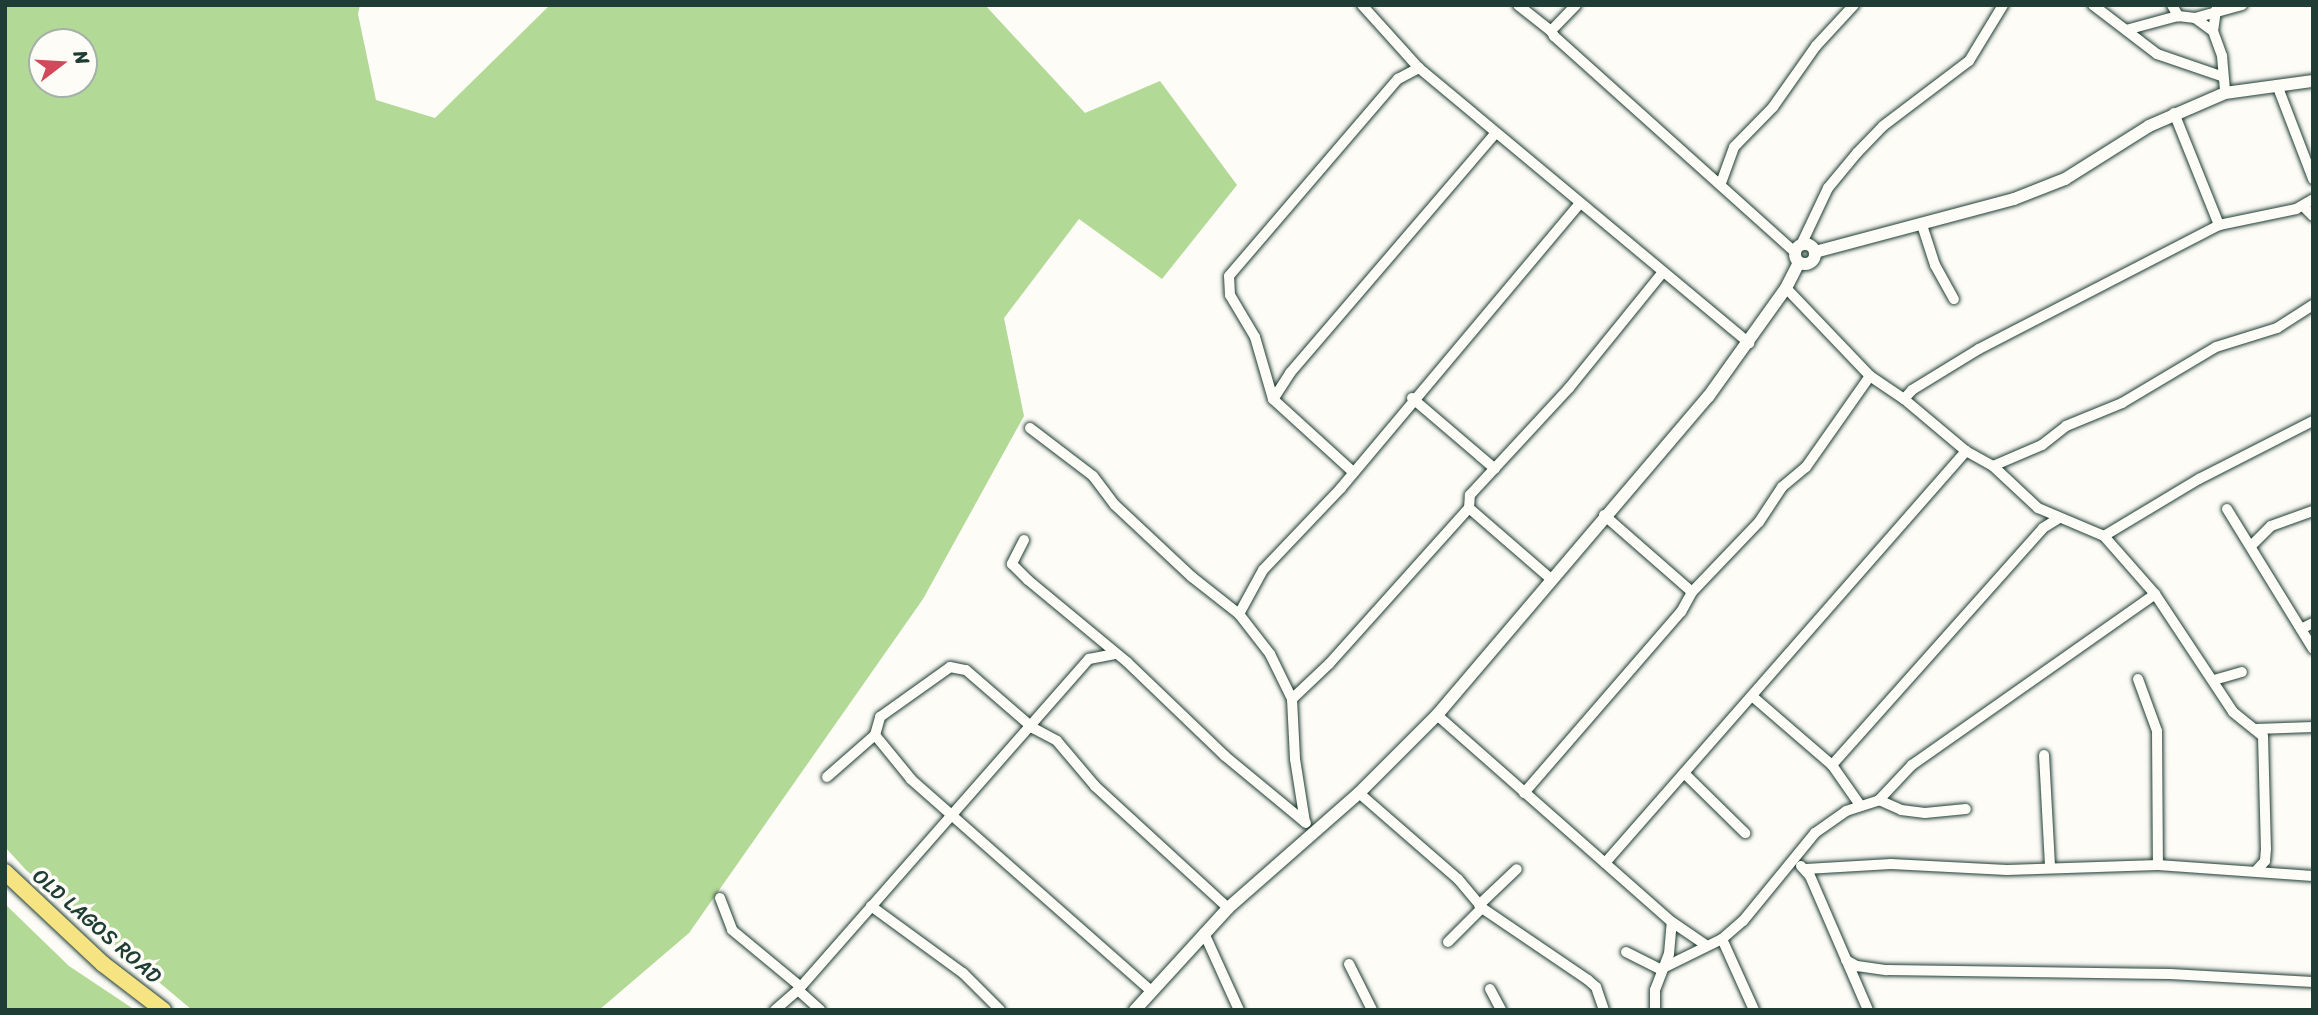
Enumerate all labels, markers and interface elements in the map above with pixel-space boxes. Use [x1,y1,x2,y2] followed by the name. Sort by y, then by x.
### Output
[28,28,98,98] north arrow
[64,46,99,68] text: N
[28,864,166,988] street label: OLD LAGOS ROAD

